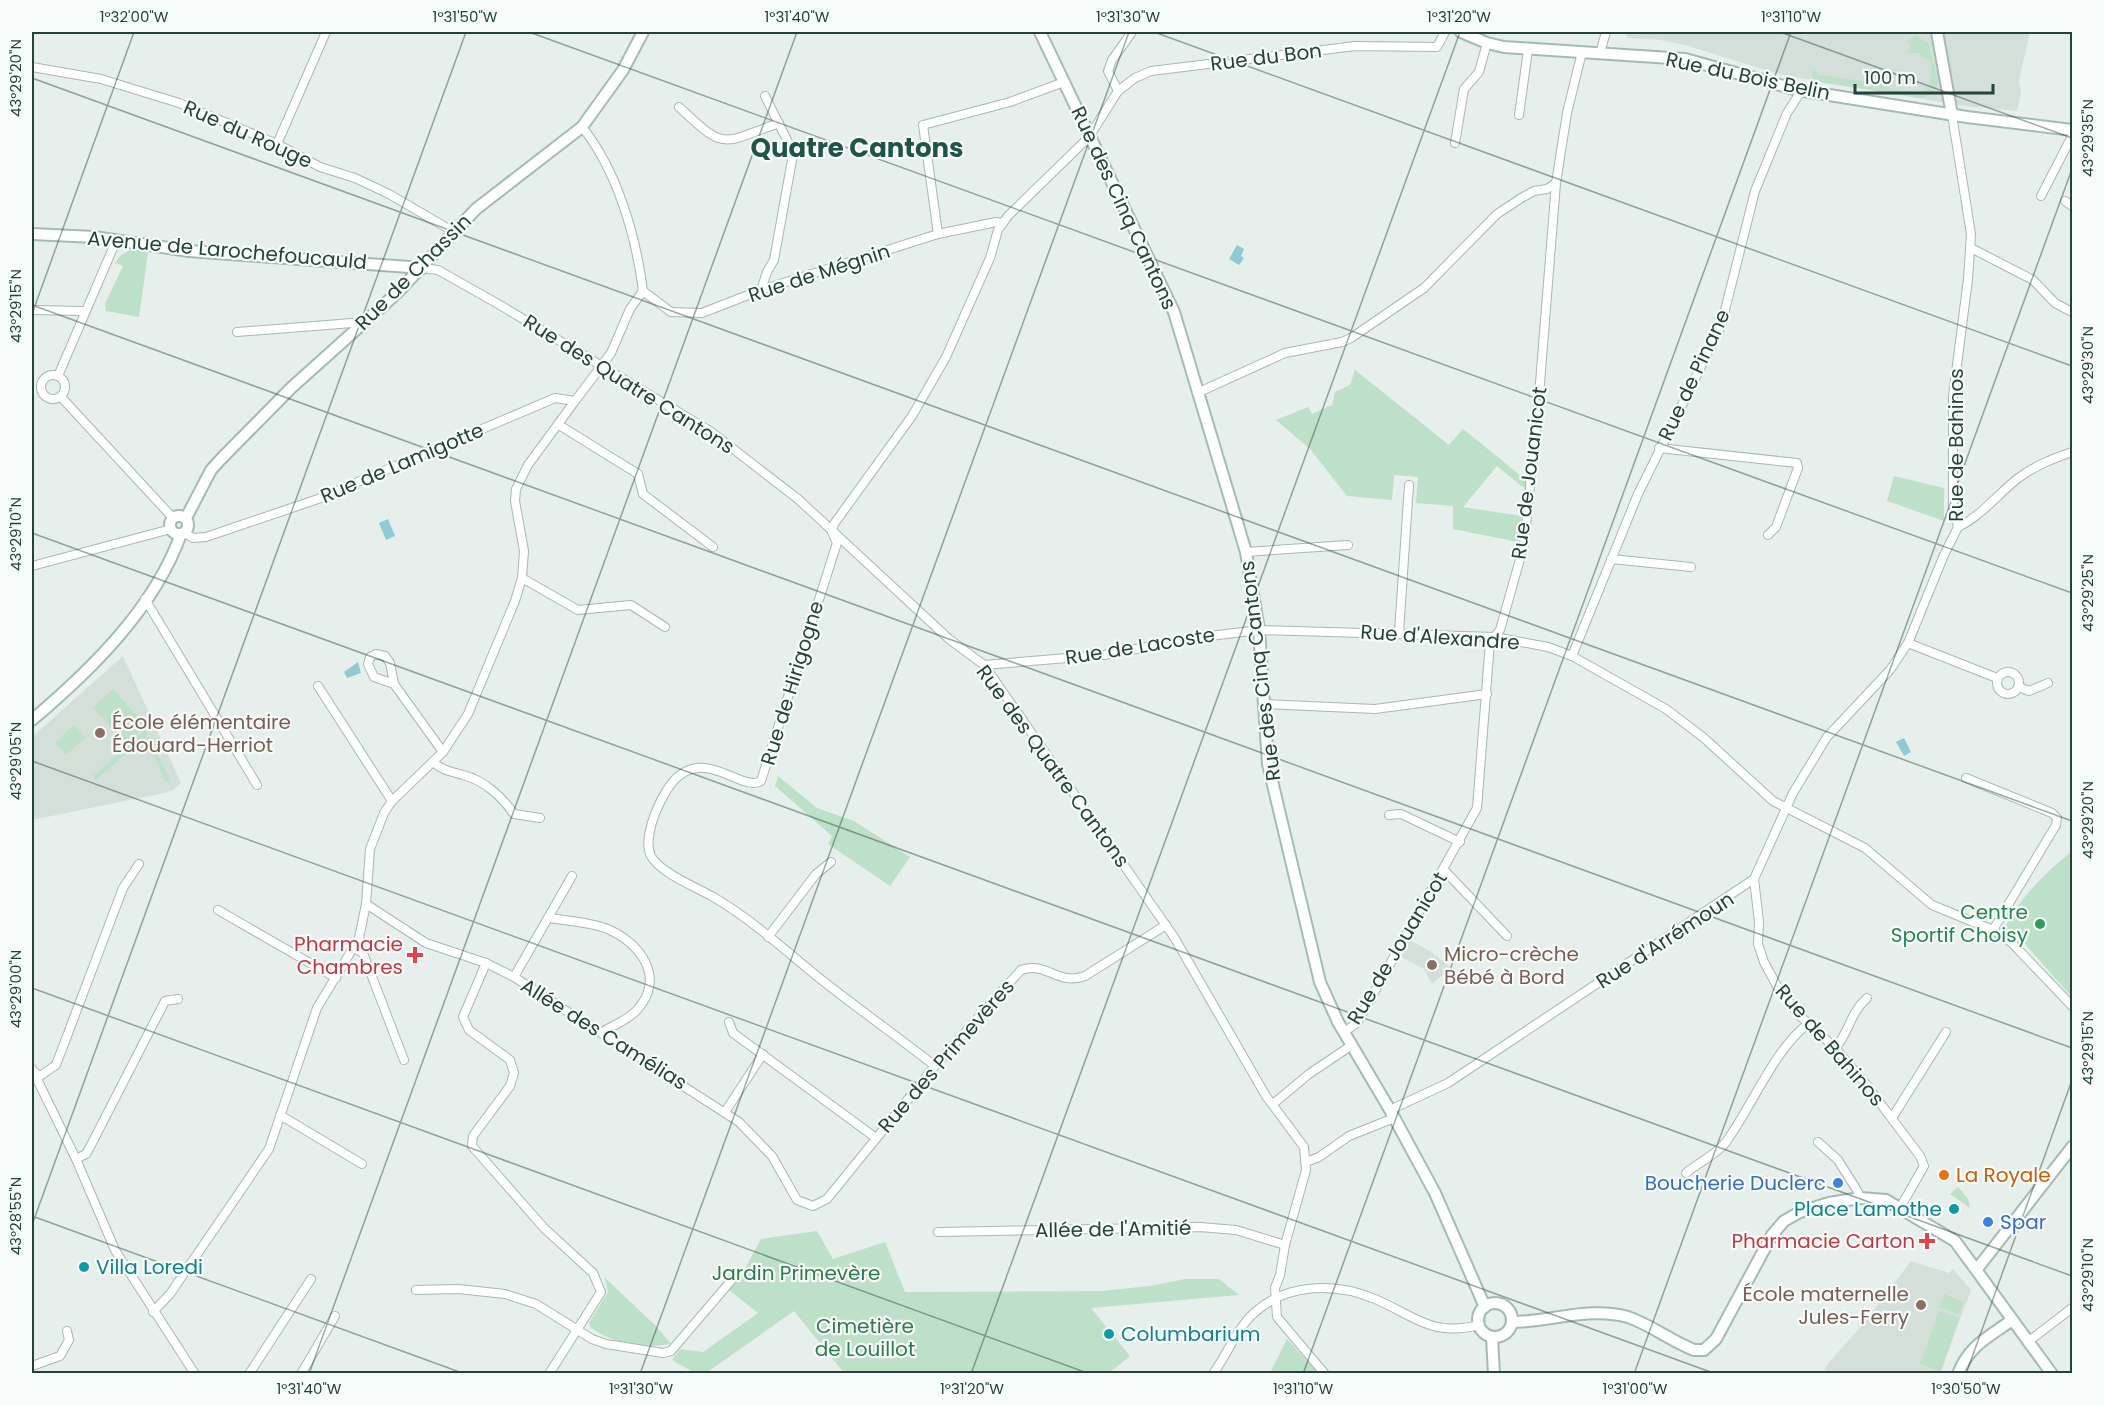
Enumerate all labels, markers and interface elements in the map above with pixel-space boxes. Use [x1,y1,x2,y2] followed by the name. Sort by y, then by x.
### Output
[100,6,169,27] text: 1°32'00"W
[433,6,498,27] text: 1°31'50"W
[765,6,830,27] text: 1°31'40"W
[1096,6,1160,27] text: 1°31'30"W
[1427,6,1491,27] text: 1°31'20"W
[1761,6,1821,27] text: 1°31'10"W
[1209,36,1323,78] street label: Rue du Bon
[5,39,26,117] text: 43°29'20"N
[1663,45,1833,107] street label: Rue du Bois Belin
[1855,57,1993,95] scale bar
[1864,65,1916,90] text: 100 m
[179,93,317,175] street label: Rue du Rouge
[2077,99,2098,177] text: 43°29'35"N
[1065,102,1183,314] street label: Rue des Cinq Cantons
[750,130,964,166] district label: Quatre Cantons
[349,208,477,336] street label: Rue de Chassin
[86,224,368,276] street label: Avenue de Larochefoucauld
[744,237,894,309] street label: Rue de Mégnin
[5,269,26,343] text: 43°29'15"N
[1651,305,1737,445] street label: Rue de Pinane
[518,307,740,461] street label: Rue des Quatre Cantons
[2077,326,2098,404] text: 43°29'30"N
[1942,368,1970,522] street label: Rue de Bahinos
[1505,385,1553,561] street label: Rue de Jouanicot
[316,416,488,510] street label: Rue de Lamigotte
[5,497,26,571] text: 43°29'10"N
[2077,554,2098,632] text: 43°29'25"N
[1233,559,1287,783] street label: Rue des Cinq Cantons
[754,598,830,768] street label: Rue de Hirigogne
[1359,617,1521,657] street label: Rue d'Alexandre
[1063,620,1217,672] street label: Rue de Lacoste
[970,659,1136,873] street label: Rue des Quatre Cantons
[112,708,291,759] place label: École élémentaire Édouard-Herriot
[5,722,26,800] text: 43°29'05"N
[93,726,107,740] marker: École élémentaire Édouard-Herriot
[2077,781,2098,859] text: 43°29'20"N
[1340,866,1454,1030] street label: Rue de Jouanicot
[1591,885,1739,995] street label: Rue d'Arrémoun
[1891,898,2028,949] place label: Centre Sportif Choisy
[2033,917,2047,931] marker: Centre Sportif Choisy
[294,930,403,981] place label: Pharmacie Chambres
[1444,940,1579,991] place label: Micro-crèche Bébé à Bord
[408,948,422,962] marker: Pharmacie Chambres
[5,950,26,1028] text: 43°29'00"N
[1425,958,1439,972] marker: Micro-crèche Bébé à Bord
[516,972,692,1096] street label: Allée des Camélias
[871,973,1021,1139] street label: Rue des Primevères
[1769,978,1891,1112] street label: Rue de Bahinos
[2077,1011,2098,1085] text: 43°29'15"N
[1956,1161,2051,1189] place label: La Royale
[1937,1168,1951,1182] marker: La Royale
[1645,1169,1826,1197] place label: Boucherie Duclerc
[1831,1176,1845,1190] marker: Boucherie Duclerc
[5,1177,26,1255] text: 43°28'55"N
[1794,1195,1942,1223] place label: Place Lamothe
[1947,1202,1961,1216] marker: Place Lamothe
[2000,1208,2046,1236] place label: Spar
[1035,1214,1191,1244] street label: Allée de l'Amitié
[1981,1215,1995,1229] marker: Spar
[1731,1227,1915,1255] place label: Pharmacie Carton
[1920,1234,1934,1248] marker: Pharmacie Carton
[2077,1238,2098,1312] text: 43°29'10"N
[96,1253,203,1281] place label: Villa Loredi
[712,1259,880,1287] park label: Jardin Primevère
[77,1260,91,1274] marker: Villa Loredi
[1742,1280,1909,1331] place label: École maternelle Jules-Ferry
[1914,1298,1928,1312] marker: École maternelle Jules-Ferry
[815,1312,915,1363] park label: Cimetière de Louillot
[1121,1320,1260,1348] place label: Columbarium
[1102,1327,1116,1341] marker: Columbarium
[277,1378,342,1399] text: 1°31'40"W
[609,1378,673,1399] text: 1°31'30"W
[940,1378,1004,1399] text: 1°31'20"W
[1273,1378,1333,1399] text: 1°31'10"W
[1603,1378,1668,1399] text: 1°31'00"W
[1931,1378,2001,1399] text: 1°30'50"W

